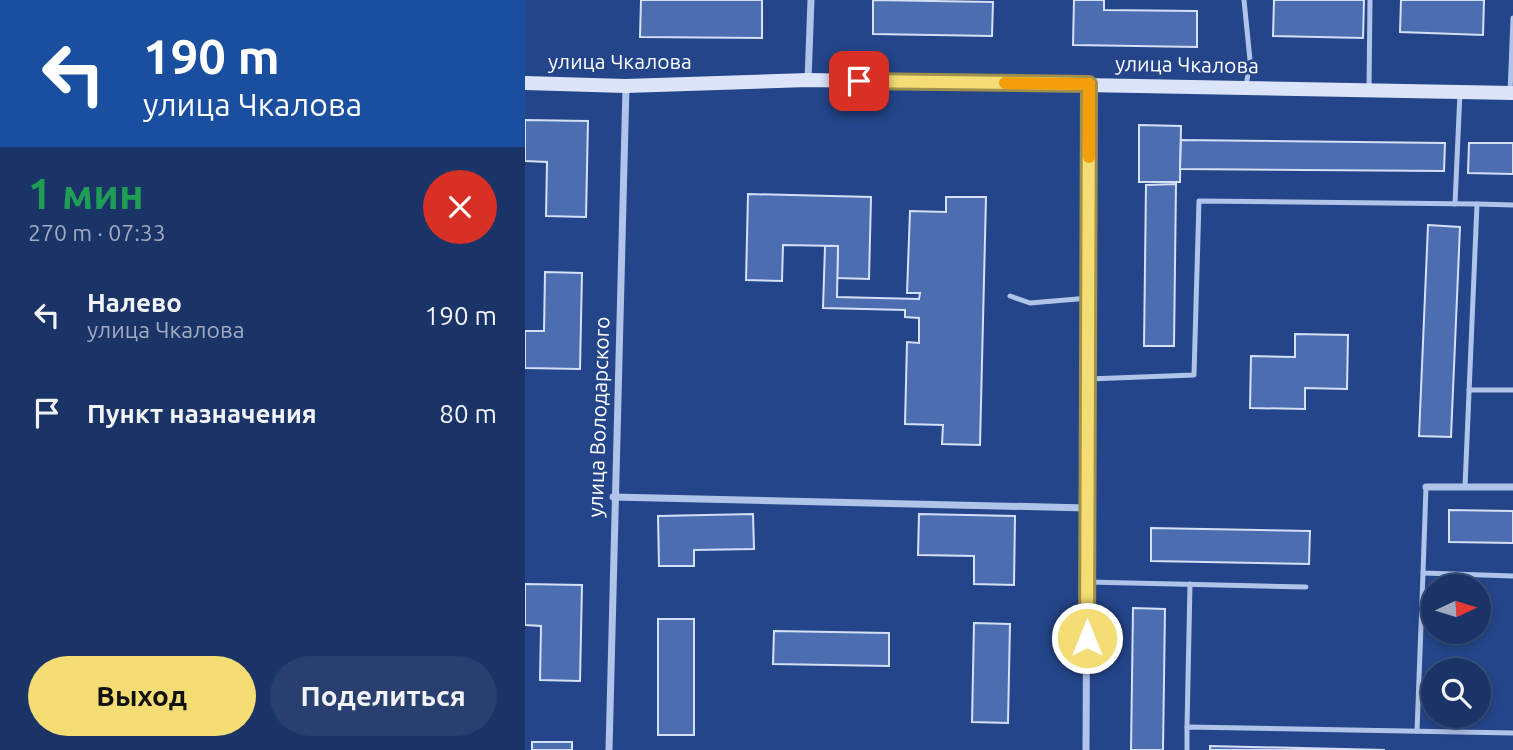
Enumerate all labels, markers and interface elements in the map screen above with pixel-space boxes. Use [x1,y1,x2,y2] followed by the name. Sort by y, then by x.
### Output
[28,28,119,119] icon: left
[143,28,280,83] text: 190 m
[548,49,692,73] street label: улица Чкалова
[829,51,889,111] pin
[1115,51,1259,77] street label: улица Чкалова
[840,62,878,100] icon: arrive
[143,86,362,122] text: улица Чкалова
[28,170,144,217] text: 1 мин
[423,170,497,244] button: close
[28,220,166,245] text: 270 m · 07:33
[87,288,182,317] text: Налево
[28,296,66,334] icon: left
[425,301,497,330] text: 190 m
[582,316,614,518] street label: улица Володарского
[87,317,244,342] text: улица Чкалова
[28,394,66,432] icon: arrive
[87,399,317,428] text: Пункт назначения
[439,399,497,428] text: 80 m
[1421,574,1491,644] north arrow
[1421,574,1491,728] map controls
[1050,601,1124,675] position arrow
[28,656,256,736] button: Выход
[270,656,497,736] button: Поделиться
[1421,658,1491,728] button: search

